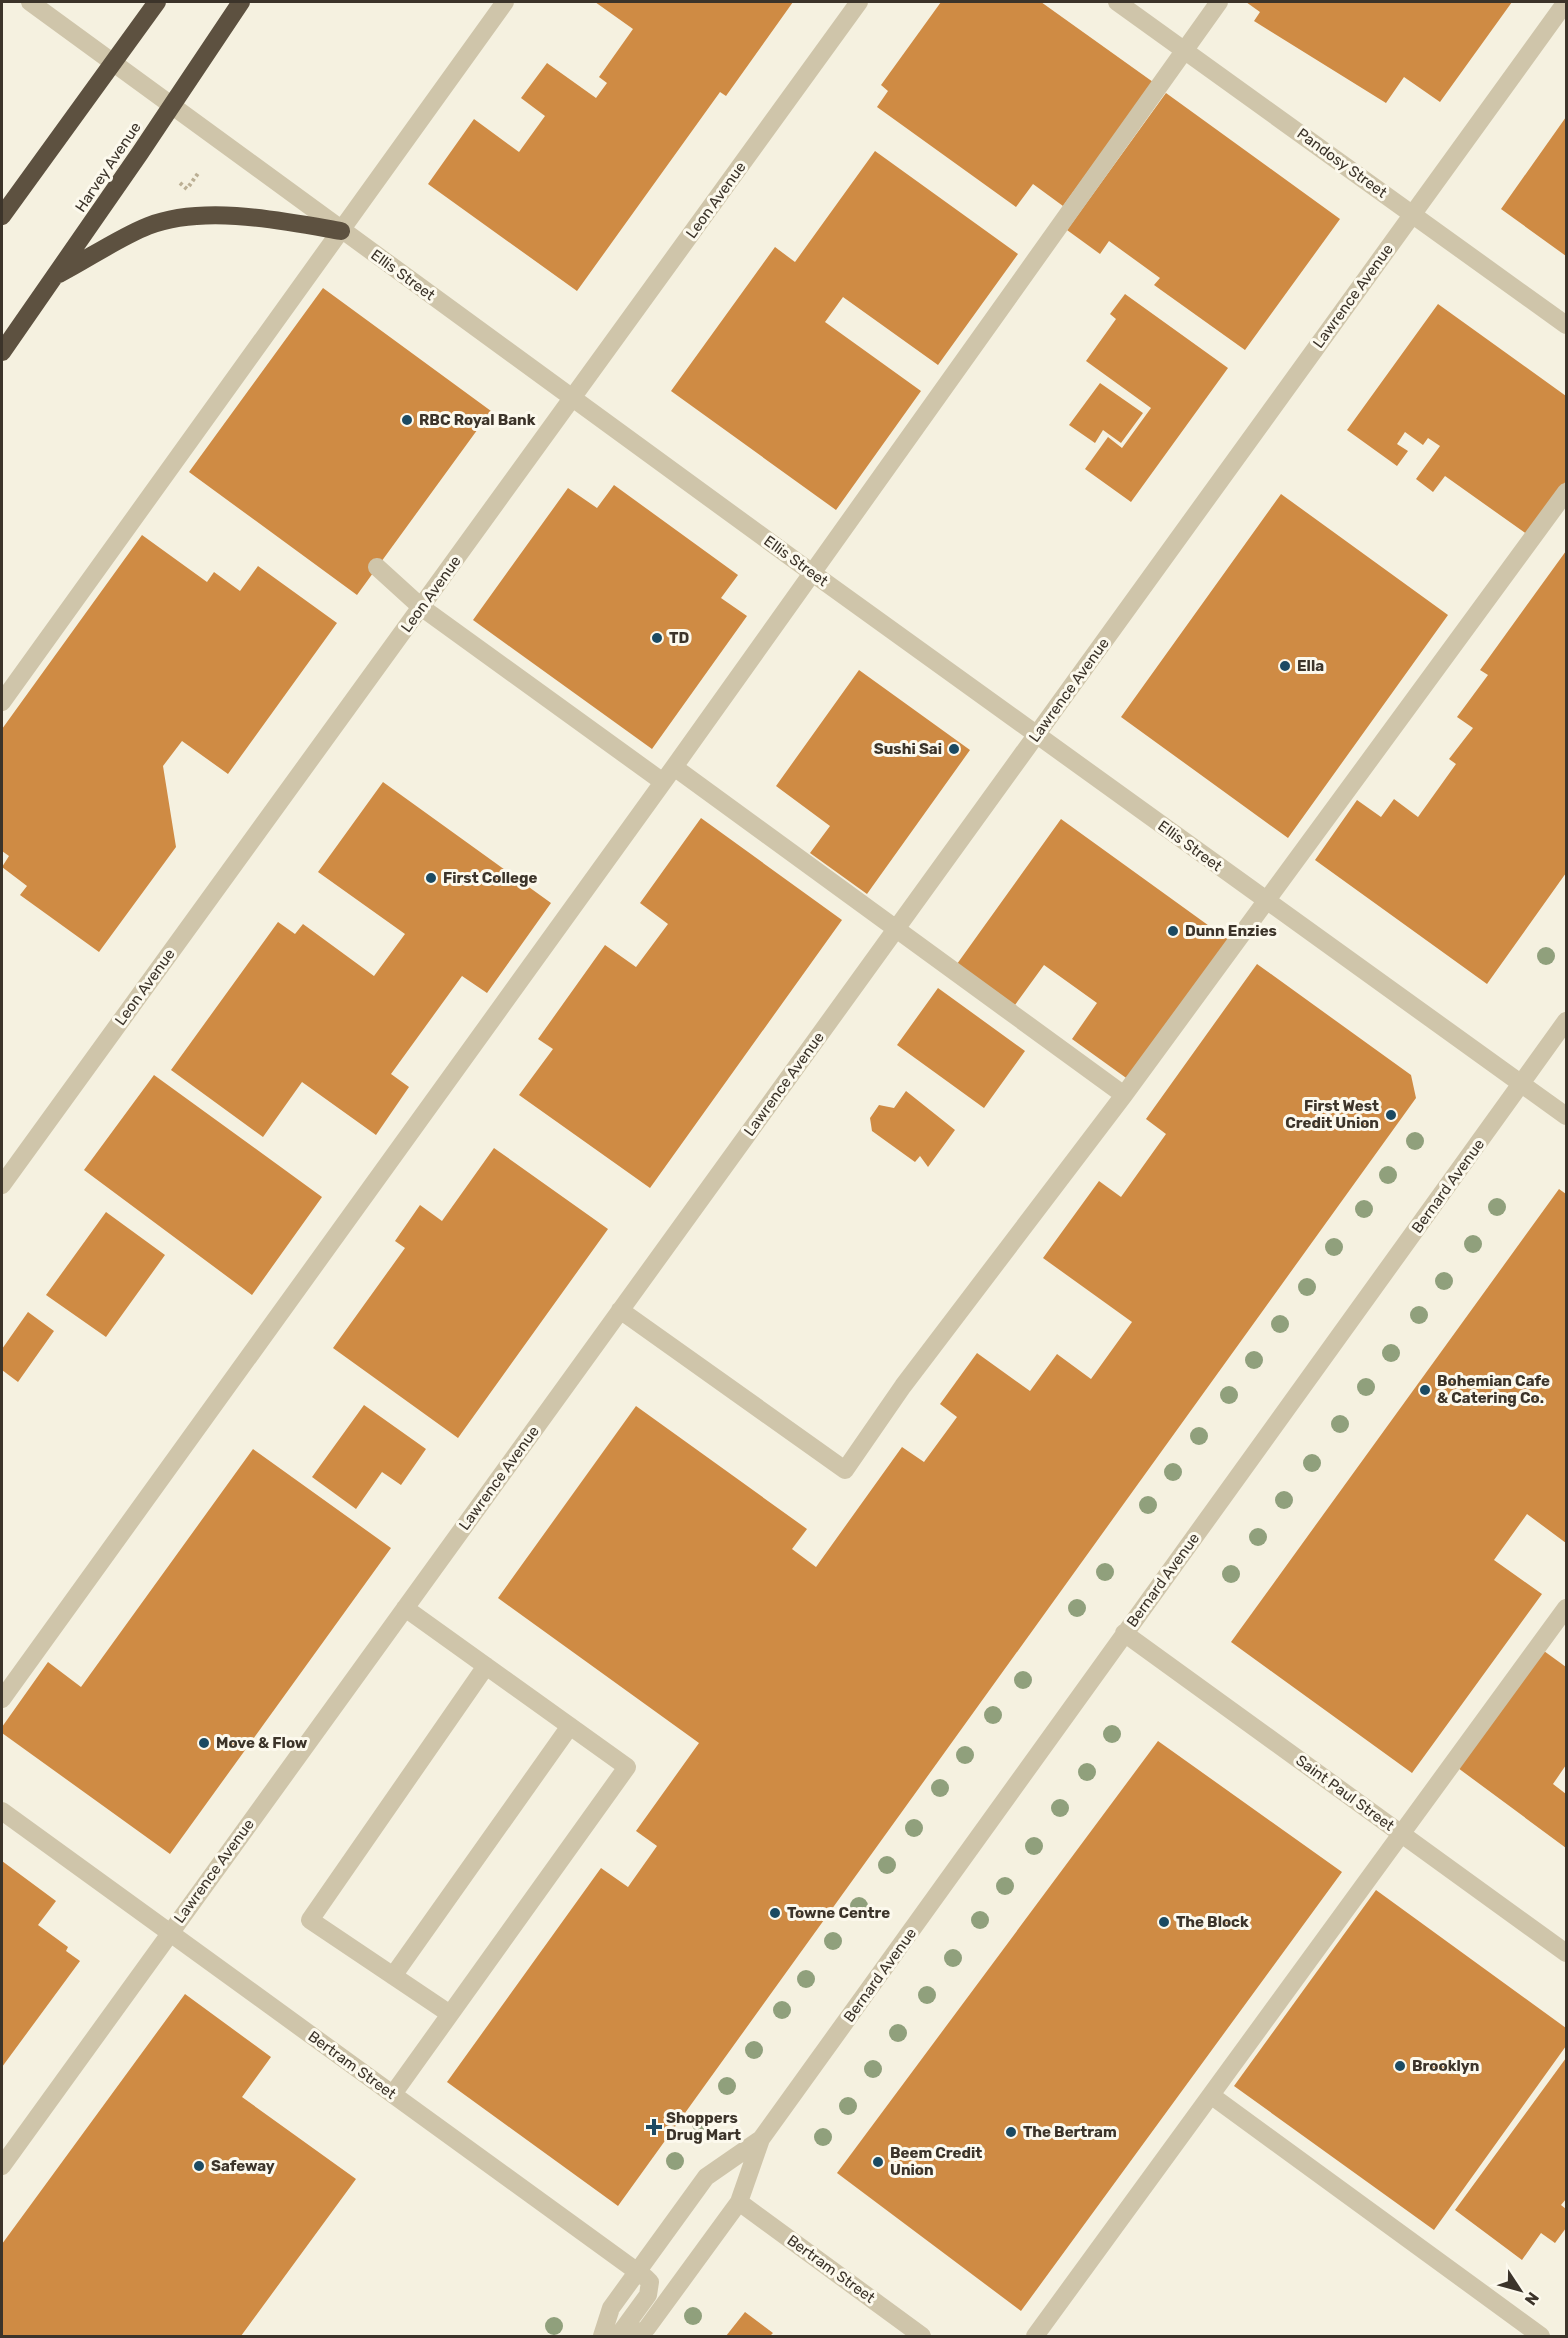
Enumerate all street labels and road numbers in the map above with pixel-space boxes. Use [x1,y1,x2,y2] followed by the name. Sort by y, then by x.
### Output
[71,119,145,215] street label: Harvey Avenue
[1294,124,1391,202] street label: Pandosy Street
[682,158,750,242] street label: Leon Avenue
[1309,240,1397,352] street label: Lawrence Avenue
[367,246,439,304] street label: Ellis Street
[760,532,832,590] street label: Ellis Street
[397,552,465,636] street label: Leon Avenue
[1025,634,1113,746] street label: Lawrence Avenue
[1154,817,1226,875] street label: Ellis Street
[111,945,179,1029] street label: Leon Avenue
[740,1028,828,1140] street label: Lawrence Avenue
[1408,1135,1488,1237] street label: Bernard Avenue
[455,1422,543,1534] street label: Lawrence Avenue
[1123,1529,1203,1631] street label: Bernard Avenue
[1292,1751,1398,1835] street label: Saint Paul Street
[170,1815,258,1927] street label: Lawrence Avenue
[840,1924,920,2026] street label: Bernard Avenue
[305,2027,400,2103] street label: Bertram Street
[784,2231,879,2307] street label: Bertram Street

